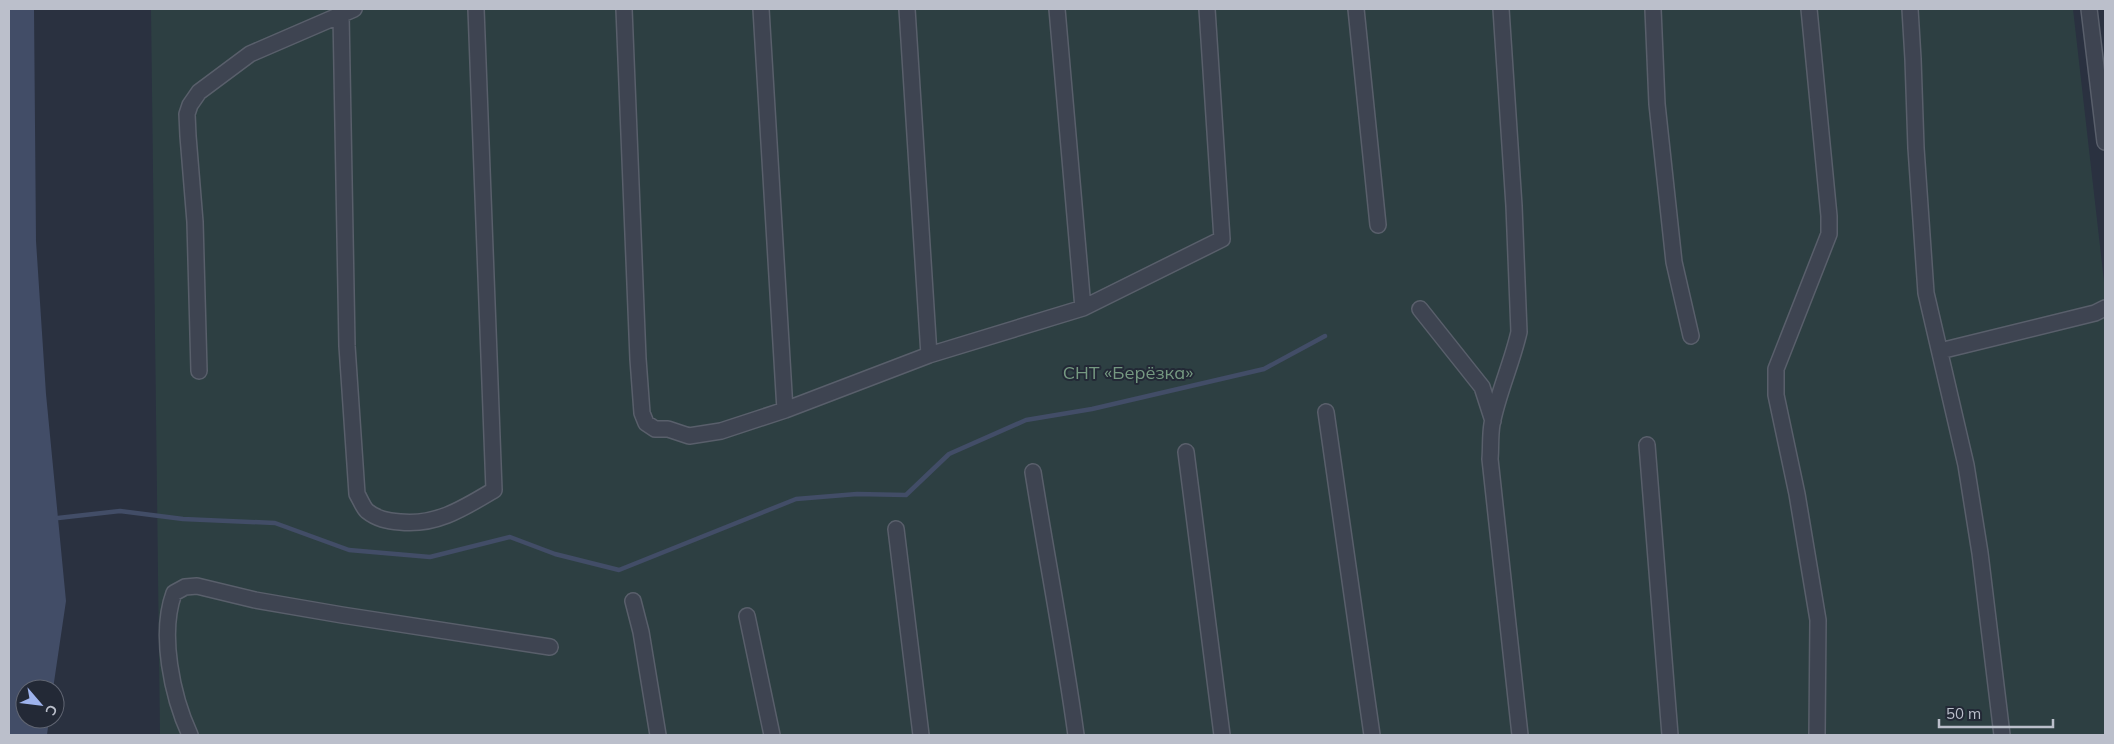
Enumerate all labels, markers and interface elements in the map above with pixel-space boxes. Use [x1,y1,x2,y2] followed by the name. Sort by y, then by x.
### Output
[1063,361,1193,384] park label: СНТ «Берёзка»
[15,679,65,729] north arrow
[1939,696,2053,728] scale bar
[41,702,62,719] text: С
[1946,704,1981,723] text: 50 m

